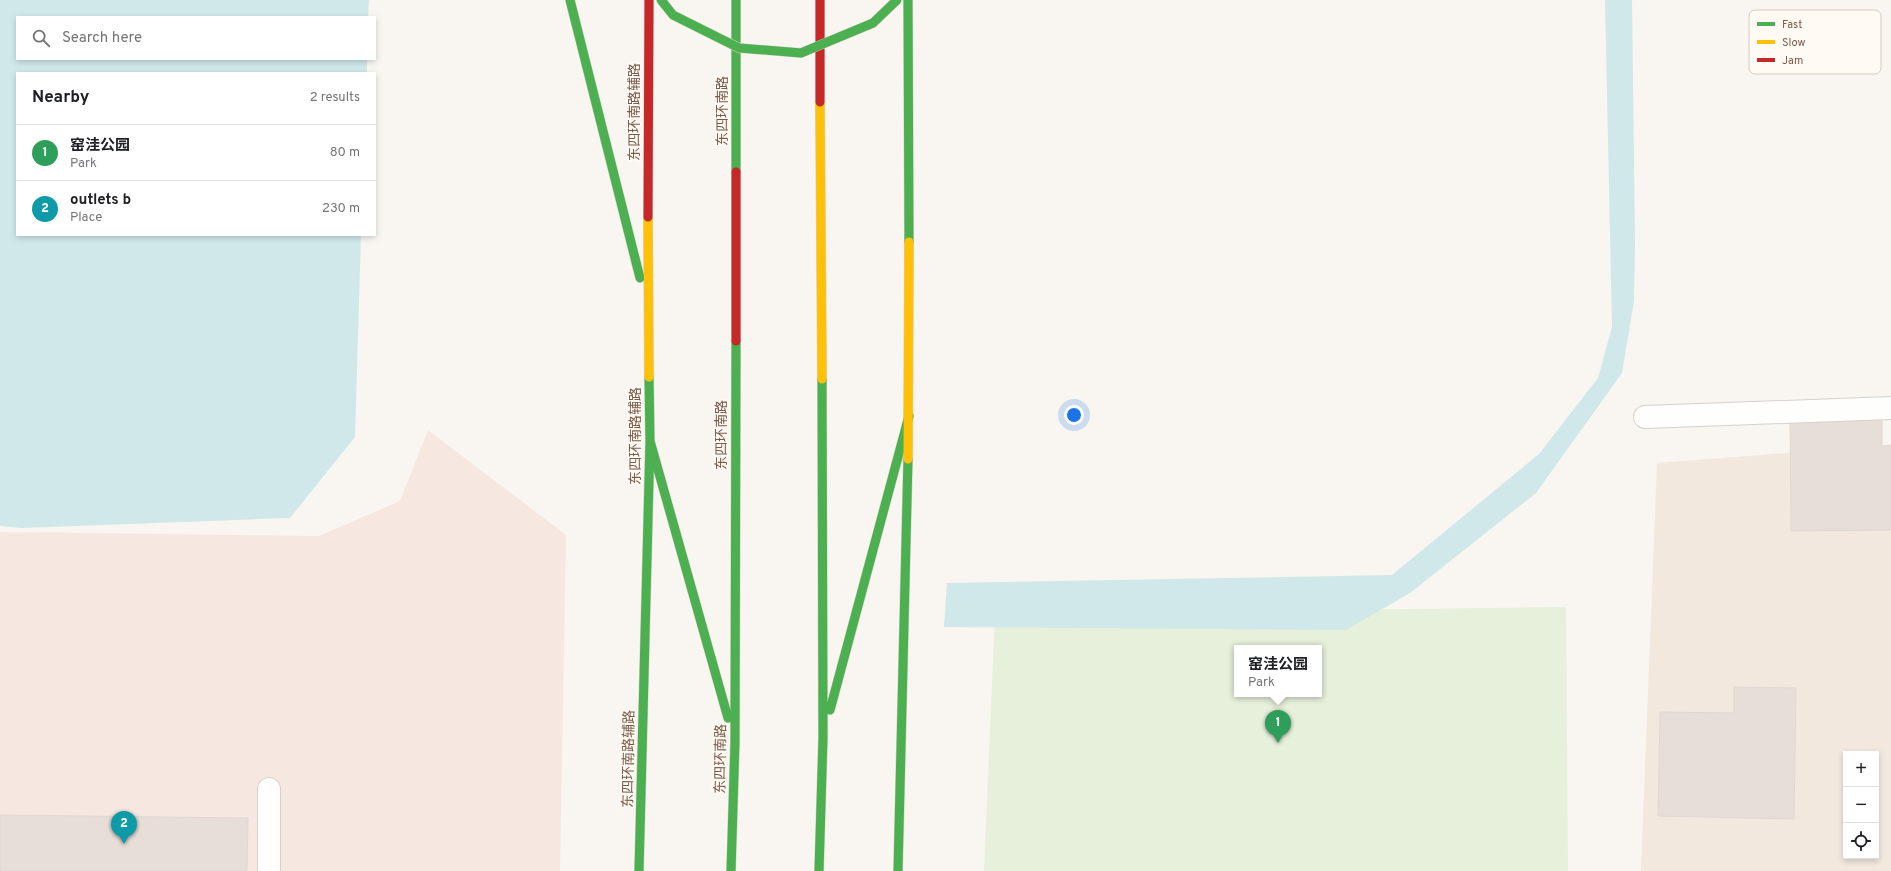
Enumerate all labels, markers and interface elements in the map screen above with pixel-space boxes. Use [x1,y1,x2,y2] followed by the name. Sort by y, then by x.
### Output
[1749,10,1881,74] legend
[16,16,376,60] search box
[1782,18,1802,32] text: Fast
[30,27,52,49] icon: search
[62,29,142,48] text: Search here
[1782,36,1805,50] text: Slow
[1782,54,1803,68] text: Jam
[627,63,644,161] street label: 东四环南路辅路
[715,76,732,146] street label: 东四环南路
[32,87,89,109] text: Nearby
[310,90,360,106] text: 2 results
[70,137,130,156] text: 窑洼公园
[42,145,48,161] text: 1
[330,145,360,161] text: 80 m
[70,156,97,172] text: Park
[70,191,131,210] text: outlets b
[41,201,49,217] text: 2
[322,201,360,217] text: 230 m
[70,210,102,226] text: Place
[628,387,645,485] street label: 东四环南路辅路
[714,400,731,470] street label: 东四环南路
[1064,405,1084,425] your location
[1234,645,1322,697] popup
[1248,656,1308,675] text: 窑洼公园
[1248,675,1275,691] text: Park
[620,710,639,808] street label: 东四环南路辅路
[1265,710,1291,743] pin: 1
[712,724,731,794] street label: 东四环南路
[1843,751,1879,859] map controls
[1843,751,1879,787] button: +
[1843,787,1879,823] button: −
[111,811,137,844] pin: 2
[1843,823,1879,859] button: locate

